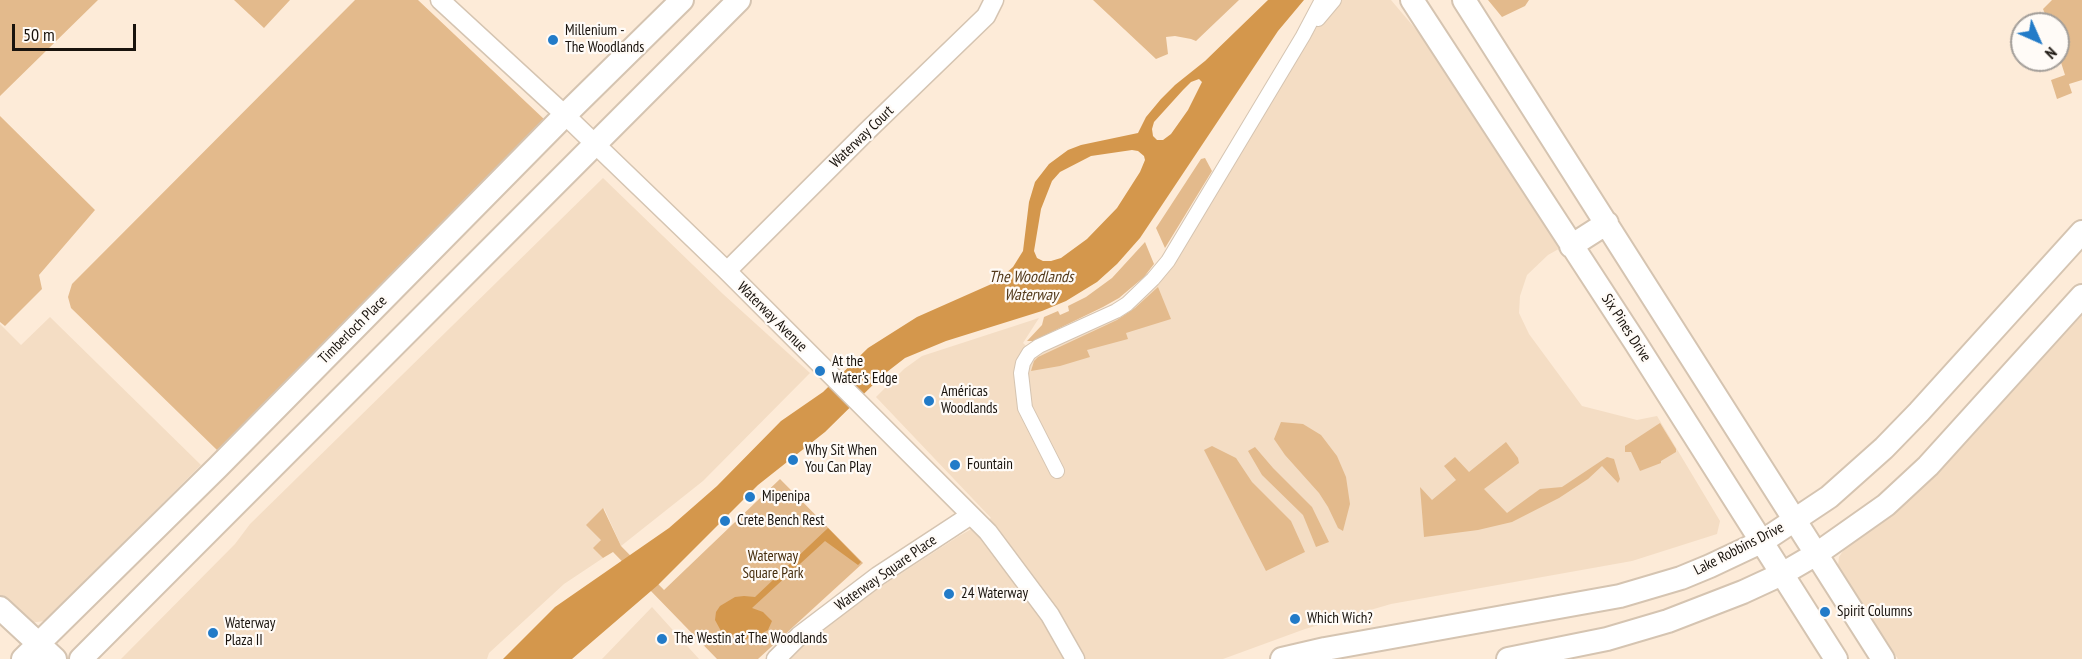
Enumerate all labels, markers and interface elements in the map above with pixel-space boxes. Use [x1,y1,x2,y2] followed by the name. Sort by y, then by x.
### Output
[15,12,140,50] scale bar
[2010,12,2070,72] north arrow
[565,22,644,57] place label: Millenium - The Woodlands
[23,23,55,46] text: 50 m
[546,33,560,47] marker: Millenium - The Woodlands
[2041,43,2061,63] text: N
[826,102,898,172] street label: Waterway Court
[989,267,1073,305] water label: The Woodlands Waterway
[733,278,811,356] street label: Waterway Avenue
[1597,291,1655,365] street label: Six Pines Drive
[315,292,391,368] street label: Timberloch Place
[832,353,898,388] place label: At the Water's Edge
[813,364,827,378] marker: At the Water's Edge
[941,383,998,418] place label: Américas Woodlands
[922,394,936,408] marker: Américas Woodlands
[805,442,877,477] place label: Why Sit When You Can Play
[786,453,800,467] marker: Why Sit When You Can Play
[967,456,1013,474] place label: Fountain
[948,458,962,472] marker: Fountain
[762,488,810,506] place label: Mipenipa
[743,490,757,504] marker: Mipenipa
[737,512,824,530] place label: Crete Bench Rest
[718,514,732,528] marker: Crete Bench Rest
[1691,519,1787,579] street label: Lake Robbins Drive
[832,531,940,615] street label: Waterway Square Place
[742,548,804,583] park label: Waterway Square Park
[961,585,1028,603] place label: 24 Waterway
[942,587,956,601] marker: 24 Waterway
[1837,603,1912,621] place label: Spirit Columns
[1818,605,1832,619] marker: Spirit Columns
[1307,610,1373,628] place label: Which Wich?
[1288,612,1302,626] marker: Which Wich?
[225,615,275,650] place label: Waterway Plaza II
[206,626,220,640] marker: Waterway Plaza II
[674,630,827,648] place label: The Westin at The Woodlands
[655,632,669,646] marker: The Westin at The Woodlands

